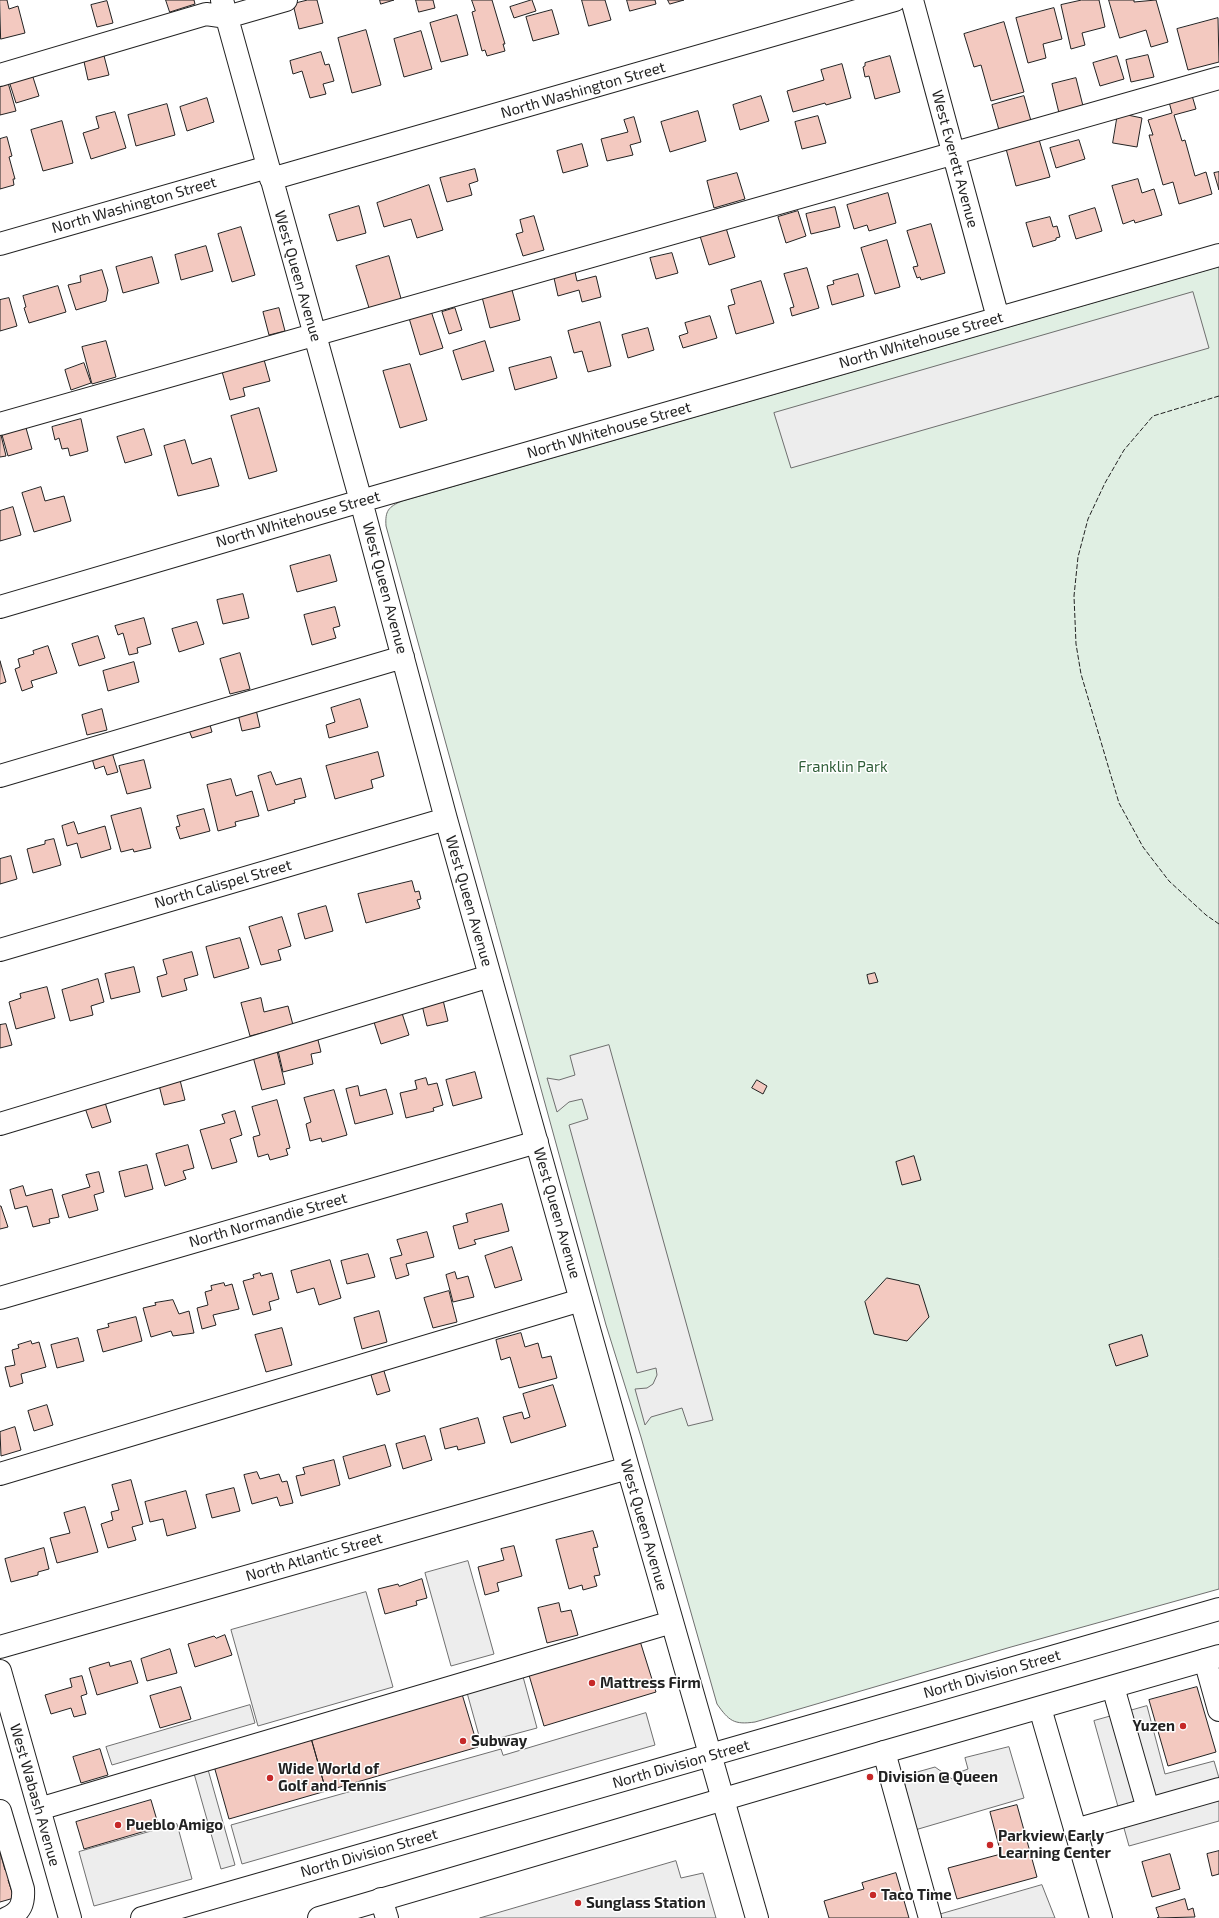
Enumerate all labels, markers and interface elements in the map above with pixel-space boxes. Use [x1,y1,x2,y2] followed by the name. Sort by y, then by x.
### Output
[499,58,667,122] street label: North Washington Street
[928,88,982,230] street label: West Everett Avenue
[50,173,218,237] street label: North Washington Street
[271,208,325,344] street label: West Queen Avenue
[837,308,1005,372] street label: North Whitehouse Street
[525,398,693,462] street label: North Whitehouse Street
[214,487,382,551] street label: North Whitehouse Street
[359,520,411,656] street label: West Queen Avenue
[798,758,888,776] park label: Franklin Park
[442,833,496,969] street label: West Queen Avenue
[152,856,294,912] street label: North Calispel Street
[530,1145,584,1281] street label: West Queen Avenue
[187,1189,349,1251] street label: North Normandie Street
[617,1457,671,1593] street label: West Queen Avenue
[244,1529,384,1585] street label: North Atlantic Street
[921,1646,1063,1702] street label: North Division Street
[600,1674,701,1692] place label: Mattress Firm
[587,1678,597,1688] marker: Mattress Firm
[1132,1717,1175,1735] place label: Yuzen
[1178,1721,1188,1731] marker: Yuzen
[6,1722,64,1868] street label: West Wabash Avenue
[471,1732,527,1750] place label: Subway
[458,1736,468,1746] marker: Subway
[610,1736,752,1792] street label: North Division Street
[278,1760,387,1795] place label: Wide World of Golf and Tennis
[878,1768,998,1786] place label: Division @ Queen
[865,1772,875,1782] marker: Division @ Queen
[265,1773,275,1783] marker: Wide World of Golf and Tennis
[126,1816,223,1834] place label: Pueblo Amigo
[113,1820,123,1830] marker: Pueblo Amigo
[298,1825,440,1881] street label: North Division Street
[998,1827,1111,1862] place label: Parkview Early Learning Center
[985,1840,995,1850] marker: Parkview Early Learning Center
[881,1886,952,1904] place label: Taco Time
[868,1890,878,1900] marker: Taco Time
[586,1894,706,1912] place label: Sunglass Station
[573,1898,583,1908] marker: Sunglass Station

